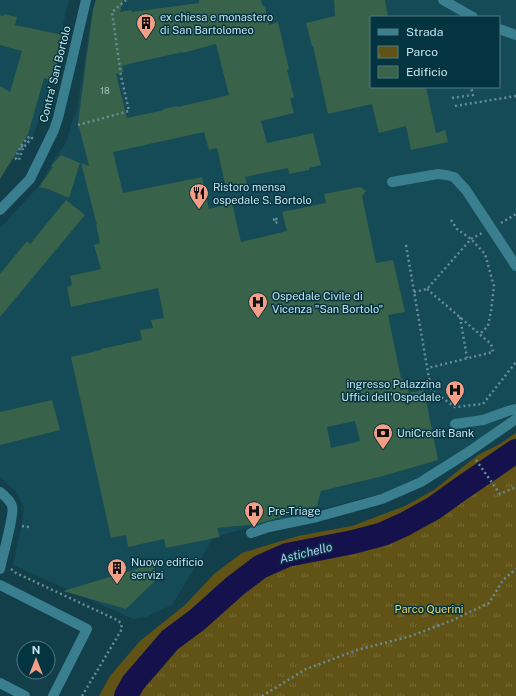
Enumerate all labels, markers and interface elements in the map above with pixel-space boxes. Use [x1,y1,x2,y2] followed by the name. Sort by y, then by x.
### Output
[160,11,273,36] place label: ex chiesa e monastero di San Bartolomeo
[135,12,157,40] building icon: ex chiesa e monastero di San Bartolomeo
[370,16,500,88] legend
[37,25,73,123] street label: Contra' San Bortolo
[406,25,443,39] text: Strada
[406,45,438,59] text: Parco
[406,65,448,79] text: Edificio
[100,85,110,96] house number: 18
[213,181,312,206] place label: Ristoro mensa ospedale S. Bortolo
[188,182,210,210] restaurant icon: Ristoro mensa ospedale S. Bortolo
[272,290,383,315] place label: Ospedale Civile di Vicenza "San Bortolo"
[247,291,269,319] hospital icon: Ospedale Civile di Vicenza "San Bortolo"
[341,378,441,403] place label: ingresso Palazzina Uffici dell'Ospedale
[444,379,466,407] hospital icon: ingresso Palazzina Uffici dell'Ospedale
[372,422,394,450] bank icon: UniCredit Bank
[397,427,474,439] place label: UniCredit Bank
[243,500,265,528] hospital icon: Pre-Triage
[268,505,320,517] place label: Pre-Triage
[278,540,334,566] water label: Astichello
[131,556,203,581] place label: Nuovo edificio servizi
[106,557,128,585] building icon: Nuovo edificio servizi
[395,603,463,615] park label: Parco Querini
[16,640,56,680] north arrow
[32,644,40,656] text: N

